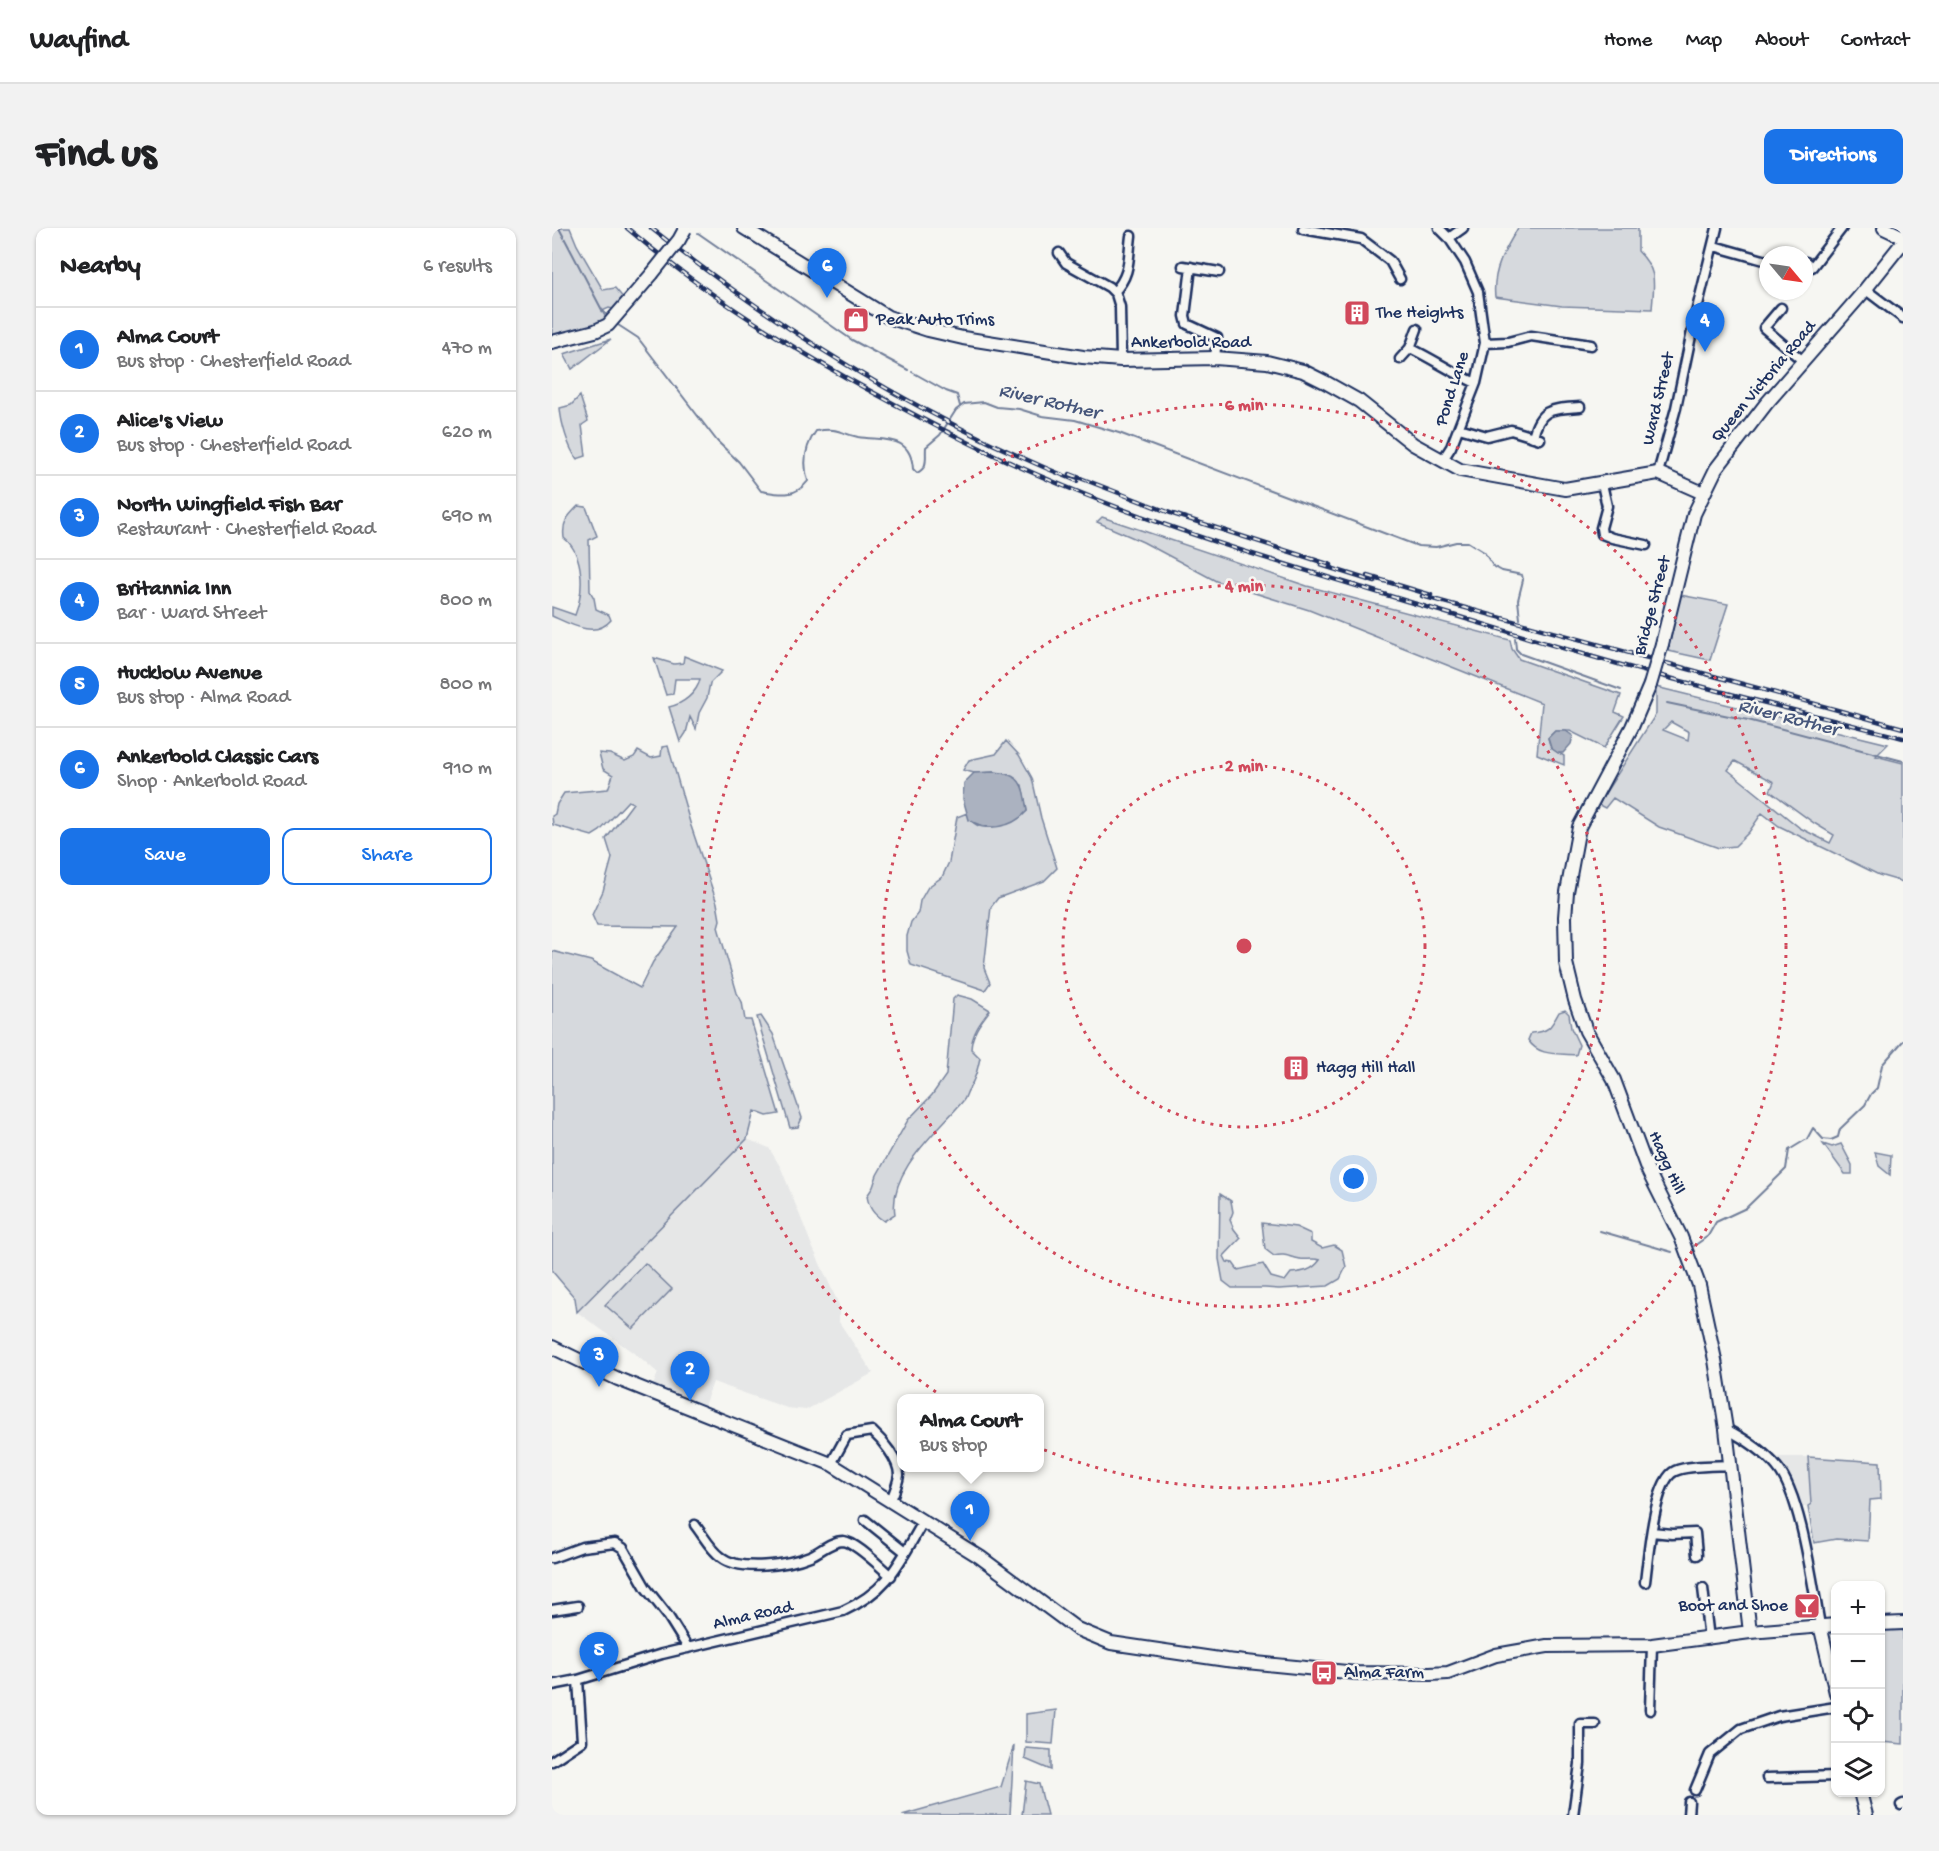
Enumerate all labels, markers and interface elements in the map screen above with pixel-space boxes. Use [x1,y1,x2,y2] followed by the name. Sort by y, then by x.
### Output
[30,25,127,58] text: Wayfind
[1604,29,1652,54] text: Home
[1685,29,1722,54] text: Map
[1755,29,1808,54] text: About
[1841,29,1909,54] text: Contact
[1764,129,1903,184] button: Directions
[36,132,156,181] text: Find us
[1759,246,1813,300] north arrow
[808,248,846,298] pin: 6
[60,252,141,283] text: Nearby
[423,256,492,279] text: 6 results
[1342,298,1372,328] building icon: The Heights
[1686,302,1724,352] pin: 4
[1375,303,1465,324] place label: The Heights
[841,305,871,335] shop icon: Peak Auto Trims
[875,310,995,331] place label: Peak Auto Trims
[1707,316,1822,447] street label: Queen Victoria Road
[117,325,218,351] text: Alma Court
[1131,333,1252,354] street label: Ankerbold Road
[75,338,84,361] text: 1
[442,338,492,361] text: 470 m
[1431,348,1475,430] street label: Pond Lane
[1638,349,1680,447] street label: Ward Street
[117,351,350,374] text: Bus stop · Chesterfield Road
[996,380,1106,427] water label: River Rother
[1225,396,1264,417] text: 6 min
[117,409,223,435] text: Alice's View
[75,422,84,445] text: 2
[442,422,492,445] text: 620 m
[117,435,350,458] text: Bus stop · Chesterfield Road
[117,493,341,519] text: North Wingfield Fish Bar
[74,506,85,529] text: 3
[442,506,492,529] text: 690 m
[117,519,376,542] text: Restaurant · Chesterfield Road
[1629,553,1677,659] street label: Bridge Street
[117,577,231,603] text: Britannia Inn
[1224,577,1263,598] text: 4 min
[75,590,84,613] text: 4
[439,590,492,613] text: 800 m
[117,603,266,626] text: Bar · Ward Street
[117,661,262,687] text: Hucklow Avenue
[74,674,85,697] text: 5
[439,674,492,697] text: 800 m
[117,687,290,710] text: Bus stop · Alma Road
[1735,695,1845,744] water label: River Rother
[117,745,318,771] text: Ankerbold Classic Cars
[1225,757,1264,778] text: 2 min
[74,758,85,781] text: 6
[444,758,492,781] text: 910 m
[117,771,306,794] text: Shop · Ankerbold Road
[60,828,270,885] button: Save
[282,828,492,885] button: Share
[1234,936,1254,956] centre of rings
[1281,1053,1311,1083] building icon: Hagg Hill Hall
[1316,1058,1416,1079] place label: Hagg Hill Hall
[1643,1128,1689,1198] street label: Hagg Hill
[1339,1164,1368,1193] your location
[580,1338,618,1387] pin: 3
[670,1352,710,1401] pin: 2
[897,1394,1044,1472] popup
[920,1409,1021,1435] text: Alma Court
[920,1435,987,1458] text: Bus stop
[950,1492,990,1541] pin: 1
[1831,1581,1885,1797] map controls
[1831,1581,1885,1635] button: +
[1792,1591,1822,1621] bar icon: Boot and Shoe
[711,1596,796,1635] street label: Alma Road
[1677,1596,1789,1617] place label: Boot and Shoe
[580,1632,618,1682] pin: 5
[1831,1635,1885,1689] button: −
[1309,1658,1339,1688] bus stop icon: Alma Farm
[1344,1663,1424,1684] place label: Alma Farm
[1831,1689,1885,1743] button: locate
[1831,1743,1885,1797] button: layers

